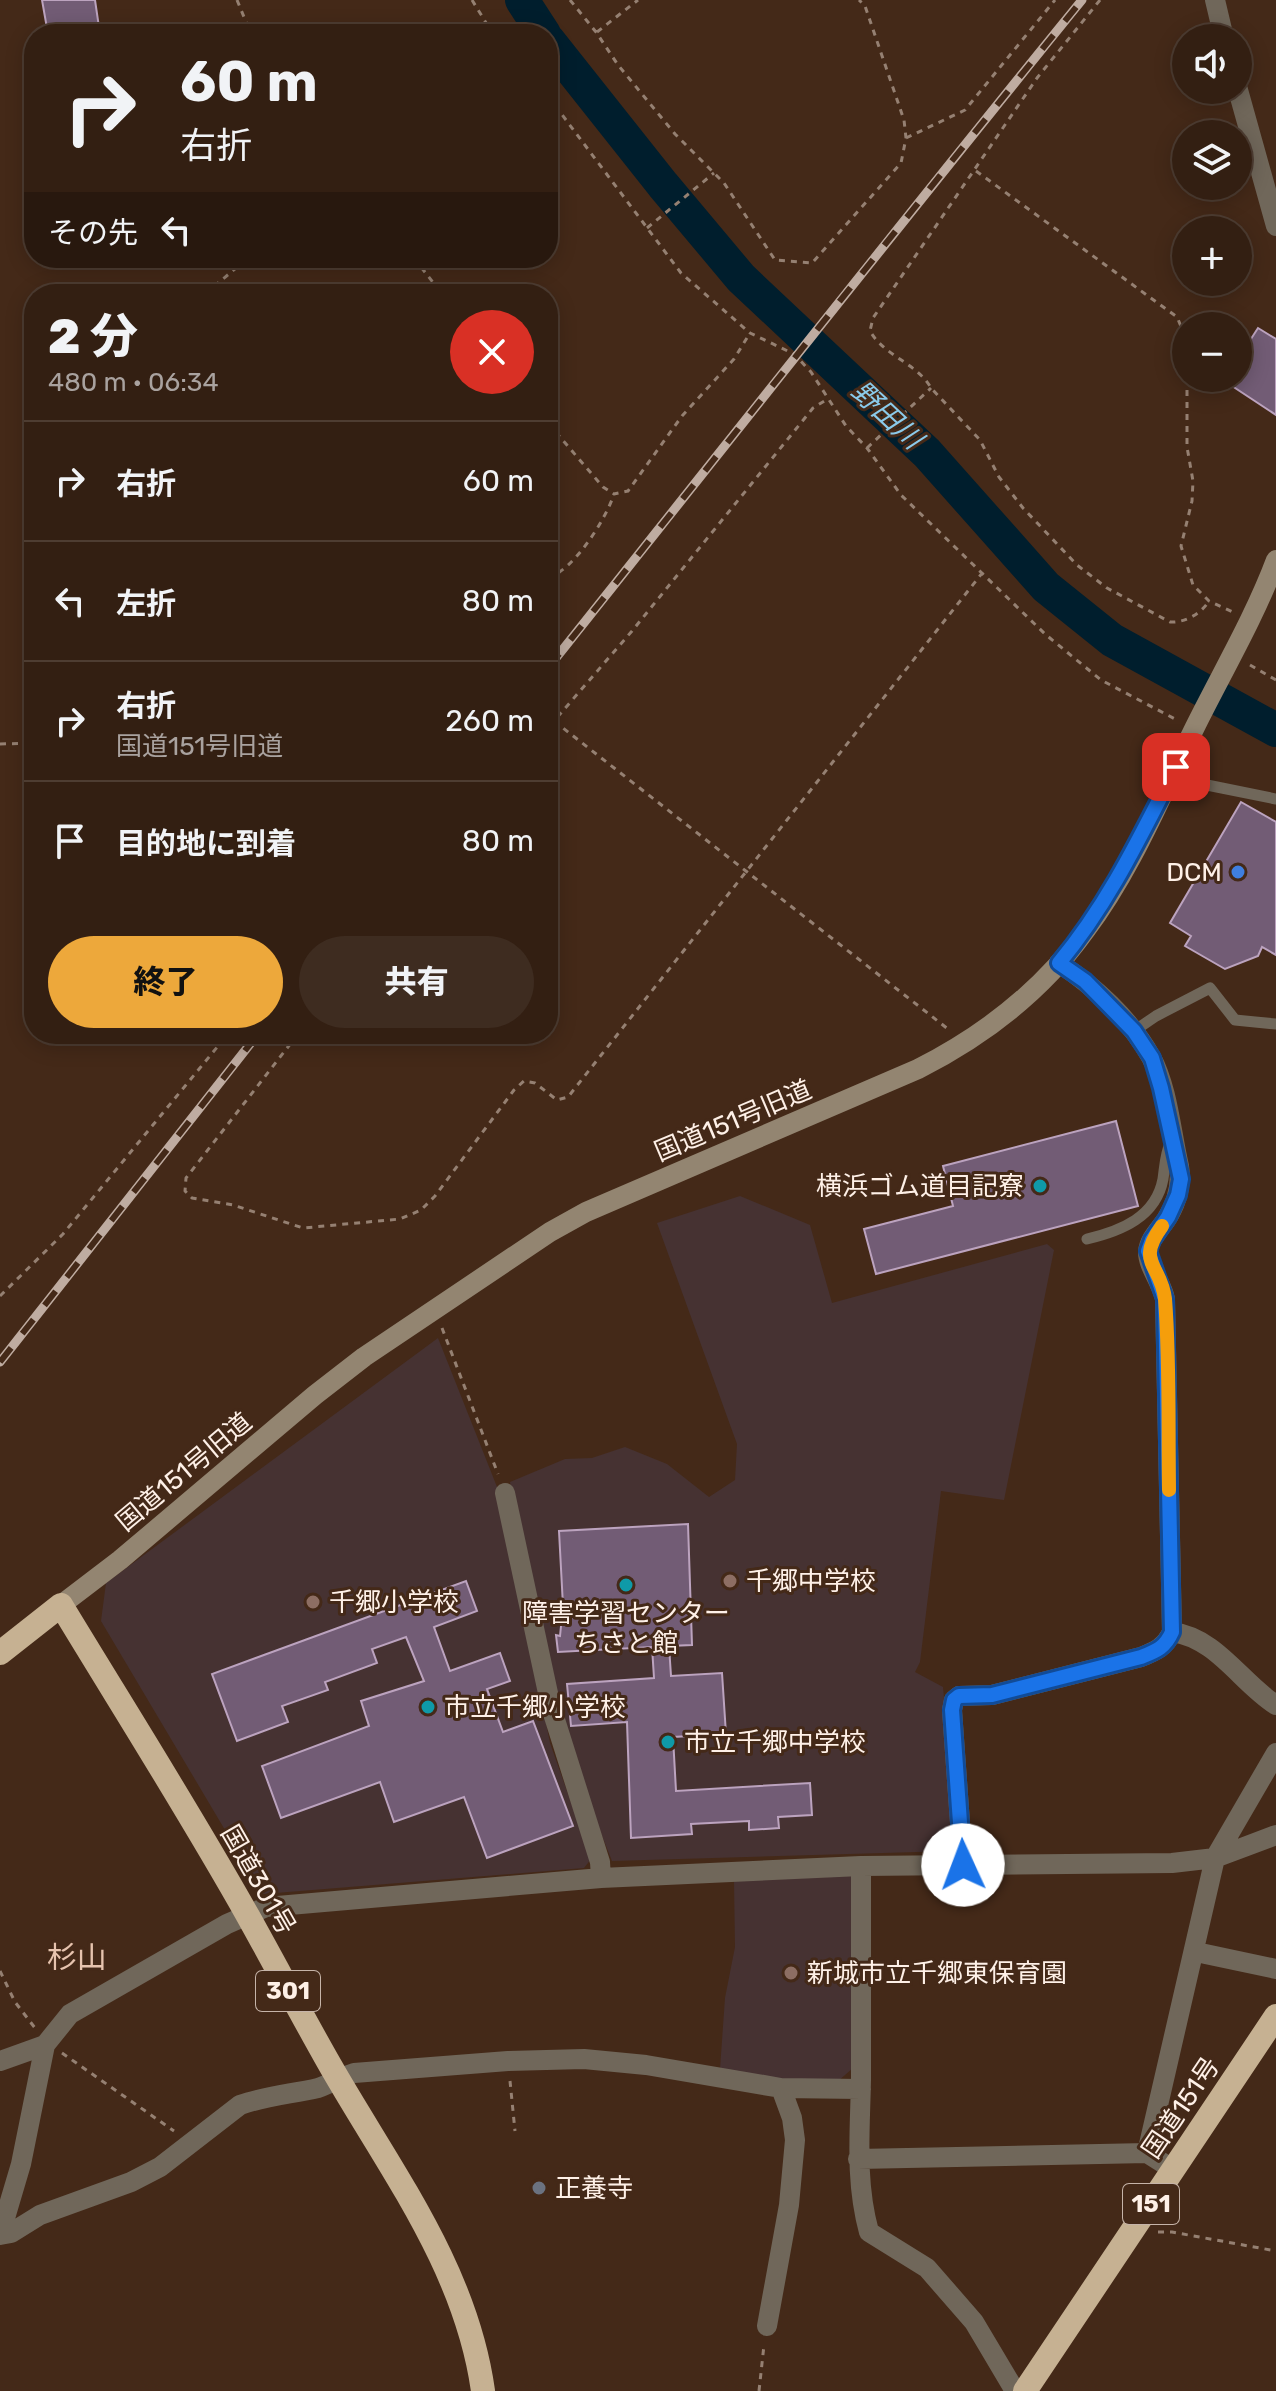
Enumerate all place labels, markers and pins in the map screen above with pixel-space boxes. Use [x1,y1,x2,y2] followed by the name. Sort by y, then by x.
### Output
[1142,733,1210,801] pin
[1166,857,1222,888] place label: DCM
[1229,863,1247,881] marker: DCM
[816,1171,1024,1202] place label: 横浜ゴム道目記寮
[1031,1177,1049,1195] marker: 横浜ゴム道目記寮
[746,1566,876,1597] place label: 千郷中学校
[721,1572,739,1590] marker: 千郷中学校
[617,1576,635,1594] marker: 障害学習センター ちさと館
[329,1587,459,1618] place label: 千郷小学校
[304,1593,322,1611] marker: 千郷小学校
[522,1598,730,1659] place label: 障害学習センター ちさと館
[444,1692,626,1723] place label: 市立千郷小学校
[419,1698,437,1716] marker: 市立千郷小学校
[684,1727,866,1758] place label: 市立千郷中学校
[659,1733,677,1751] marker: 市立千郷中学校
[807,1958,1067,1989] place label: 新城市立千郷東保育園
[782,1964,800,1982] marker: 新城市立千郷東保育園
[555,2173,633,2204] place label: 正養寺
[530,2179,548,2197] marker: 正養寺

